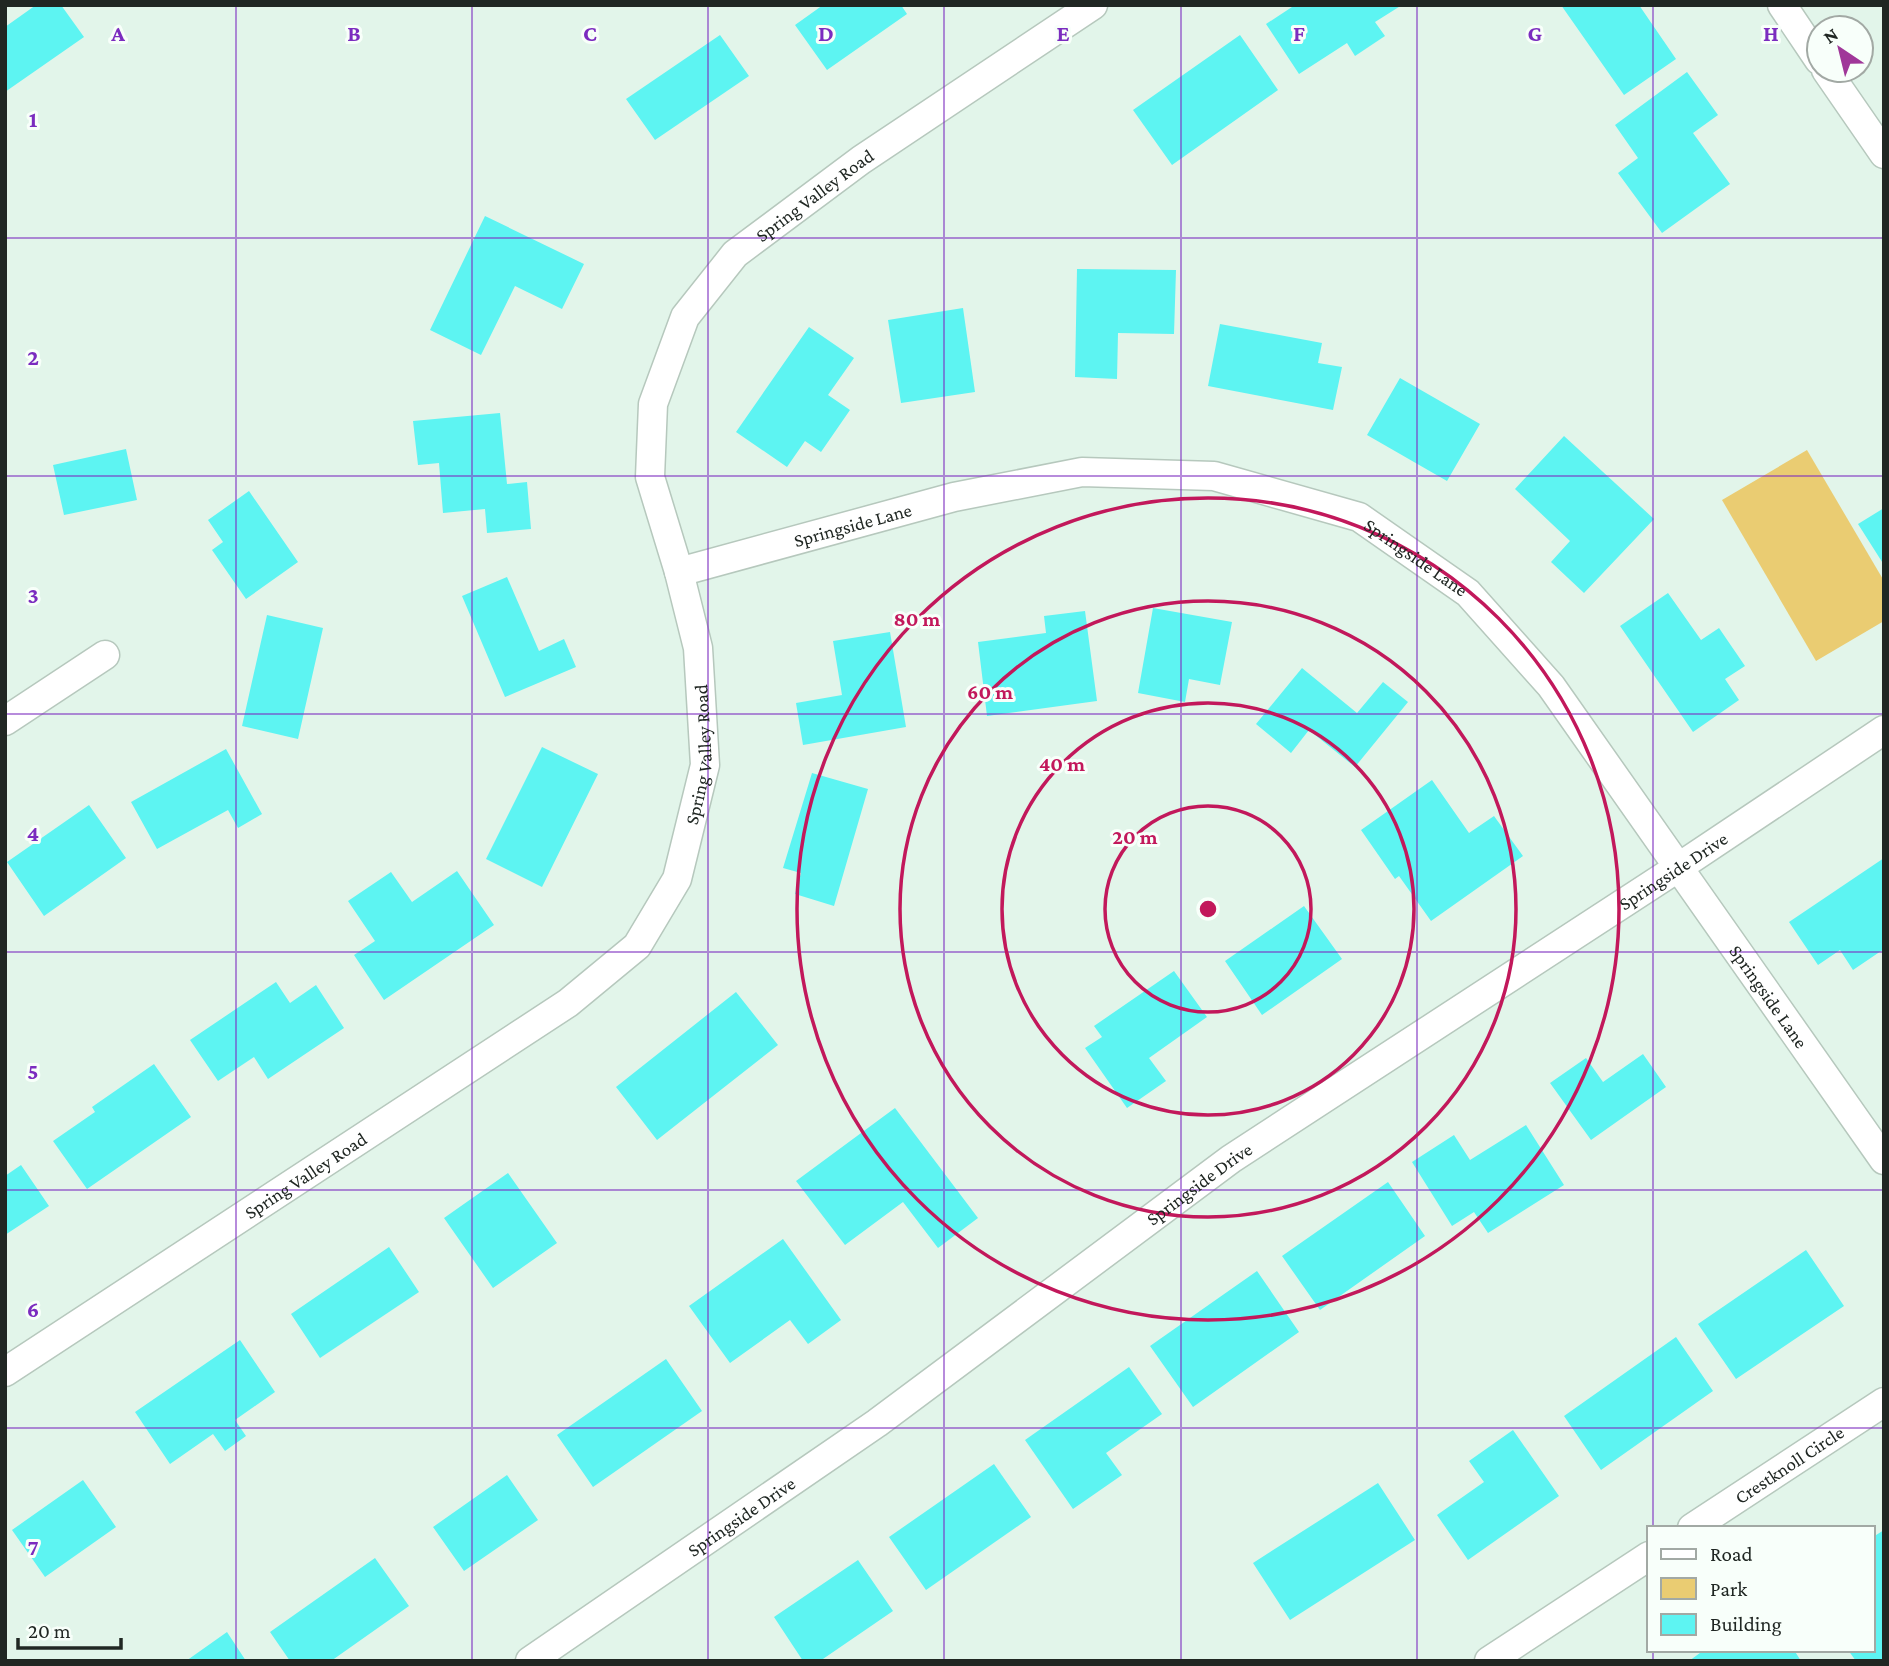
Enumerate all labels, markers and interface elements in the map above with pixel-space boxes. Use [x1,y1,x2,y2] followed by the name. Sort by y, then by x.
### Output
[1805,14,1875,84] north arrow
[110,20,125,46] text: A
[347,20,361,46] text: B
[583,20,597,46] text: C
[818,20,834,46] text: D
[1056,20,1070,46] text: E
[1293,20,1305,46] text: F
[1528,20,1543,46] text: G
[1763,20,1779,46] text: H
[1819,23,1842,48] text: N
[29,106,38,132] text: 1
[752,145,877,246] street label: Spring Valley Road
[27,344,39,370] text: 2
[792,499,914,551] street label: Springside Lane
[1360,514,1472,601] street label: Springside Lane
[27,582,39,608] text: 3
[894,607,941,631] text: 80 m
[967,680,1013,704] text: 60 m
[681,684,717,827] street label: Spring Valley Road
[1039,752,1085,776] text: 40 m
[27,820,39,846] text: 4
[1112,825,1158,849] text: 20 m
[1615,828,1731,914] street label: Springside Drive
[1196,897,1220,921] centre of rings
[1725,941,1812,1052] street label: Springside Lane
[27,1058,39,1084] text: 5
[241,1128,370,1223] street label: Spring Valley Road
[1142,1138,1256,1230] street label: Springside Drive
[27,1296,39,1322] text: 6
[1731,1422,1848,1508] street label: Crestknoll Circle
[684,1472,799,1561] street label: Springside Drive
[1647,1526,1875,1652] legend
[27,1534,39,1560] text: 7
[1710,1542,1753,1566] text: Road
[1710,1577,1747,1601] text: Park
[18,1606,121,1650] scale bar
[1710,1612,1782,1636] text: Building
[28,1619,71,1643] text: 20 m

